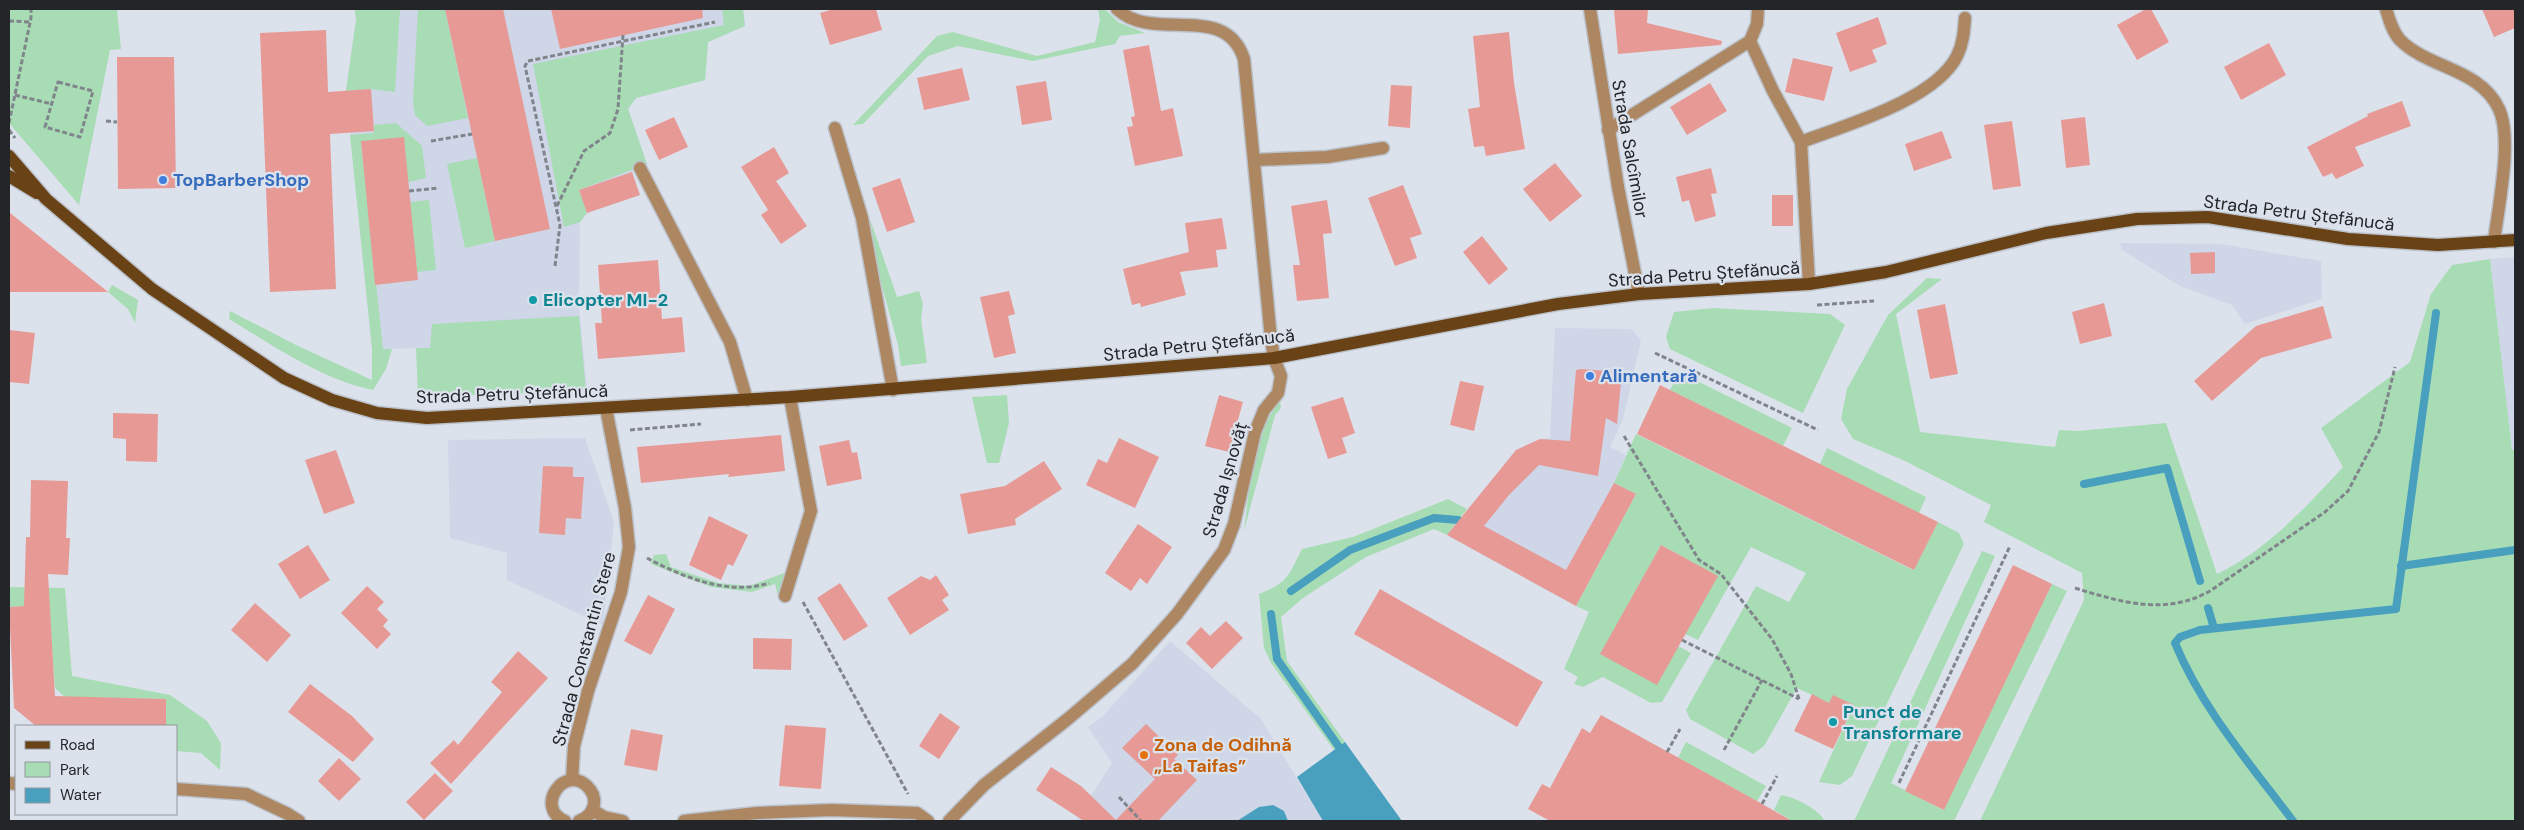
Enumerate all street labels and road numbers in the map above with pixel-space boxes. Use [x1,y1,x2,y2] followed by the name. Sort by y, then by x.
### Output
[1606,78,1654,220] street label: Strada Salcîmilor
[2202,189,2396,237] street label: Strada Petru Ștefănucă
[1607,255,1801,293] street label: Strada Petru Ștefănucă
[1102,323,1296,367] street label: Strada Petru Ștefănucă
[416,379,608,409] street label: Strada Petru Ștefănucă
[1197,419,1253,541] street label: Strada Ișnovăț
[547,549,621,749] street label: Strada Constantin Stere

